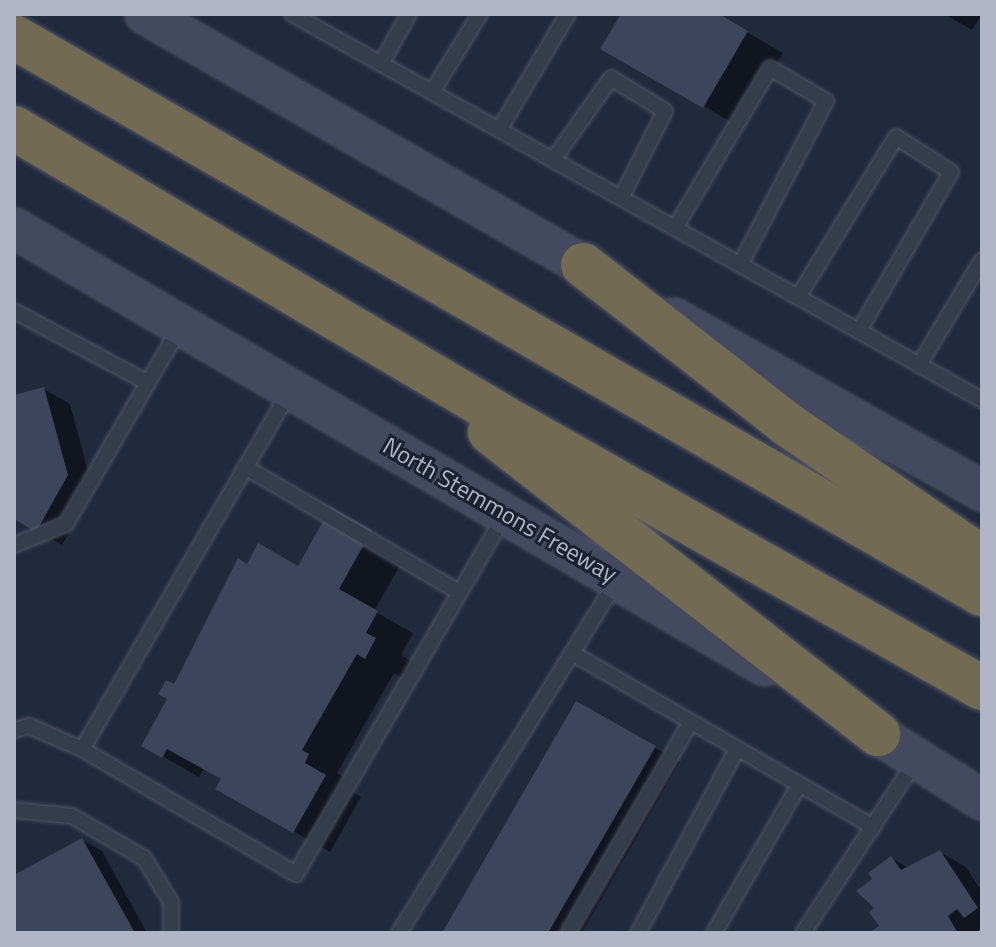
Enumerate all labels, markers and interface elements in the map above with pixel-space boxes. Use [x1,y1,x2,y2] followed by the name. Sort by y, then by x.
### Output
[378,431,622,589] street label: North Stemmons Freeway

